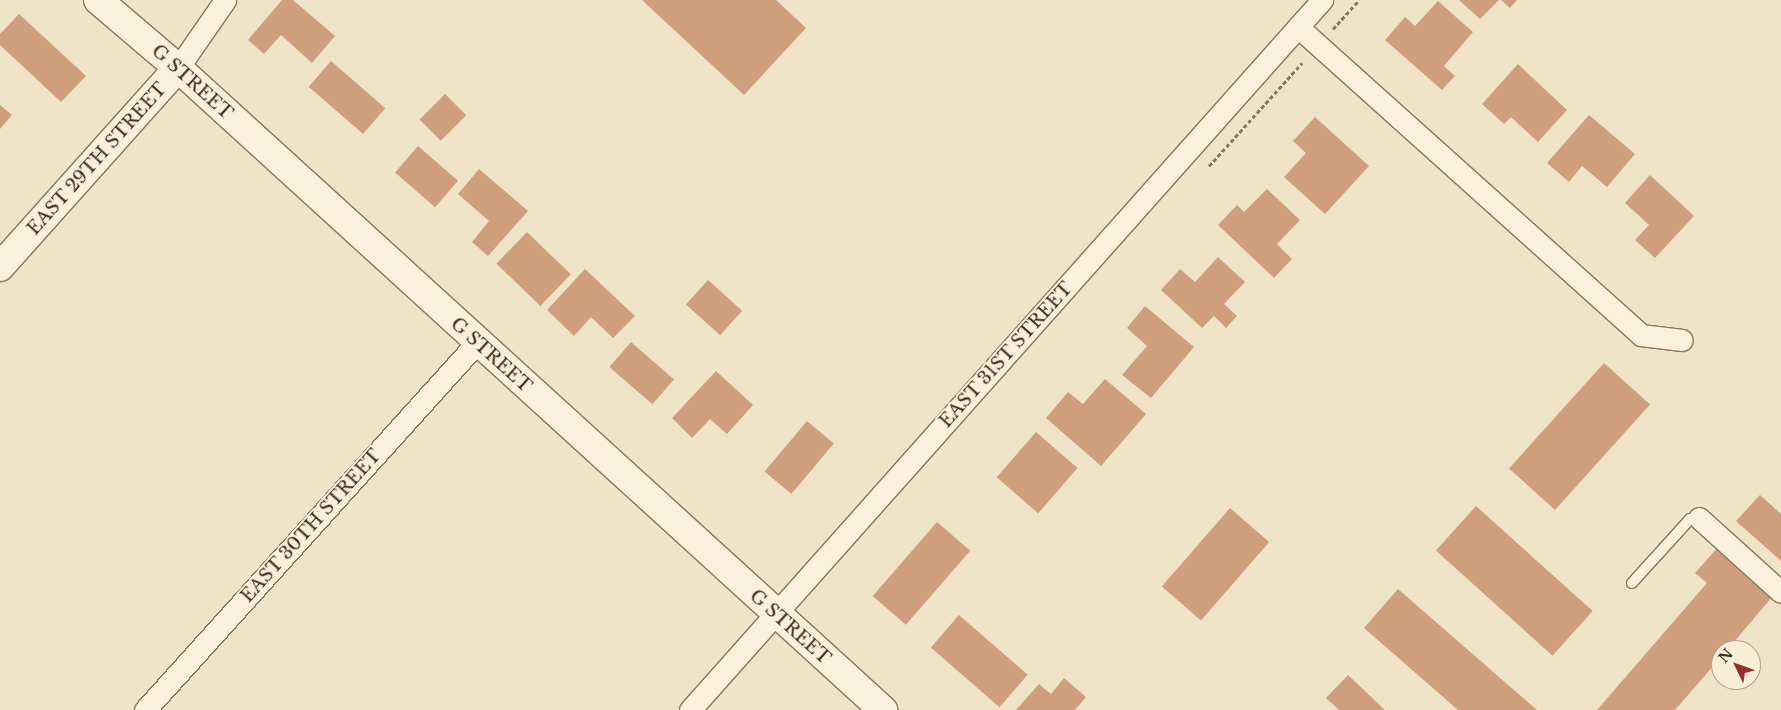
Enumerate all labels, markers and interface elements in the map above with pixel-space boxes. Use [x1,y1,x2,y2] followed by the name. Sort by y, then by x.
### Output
[147,40,237,124] street label: G STREET
[23,78,171,240] street label: EAST 29TH STREET
[935,278,1077,432] street label: EAST 31ST STREET
[446,313,536,397] street label: G STREET
[236,445,386,607] street label: EAST 30TH STREET
[745,585,835,669] street label: G STREET
[1711,640,1761,690] north arrow
[1714,645,1737,667] text: N

